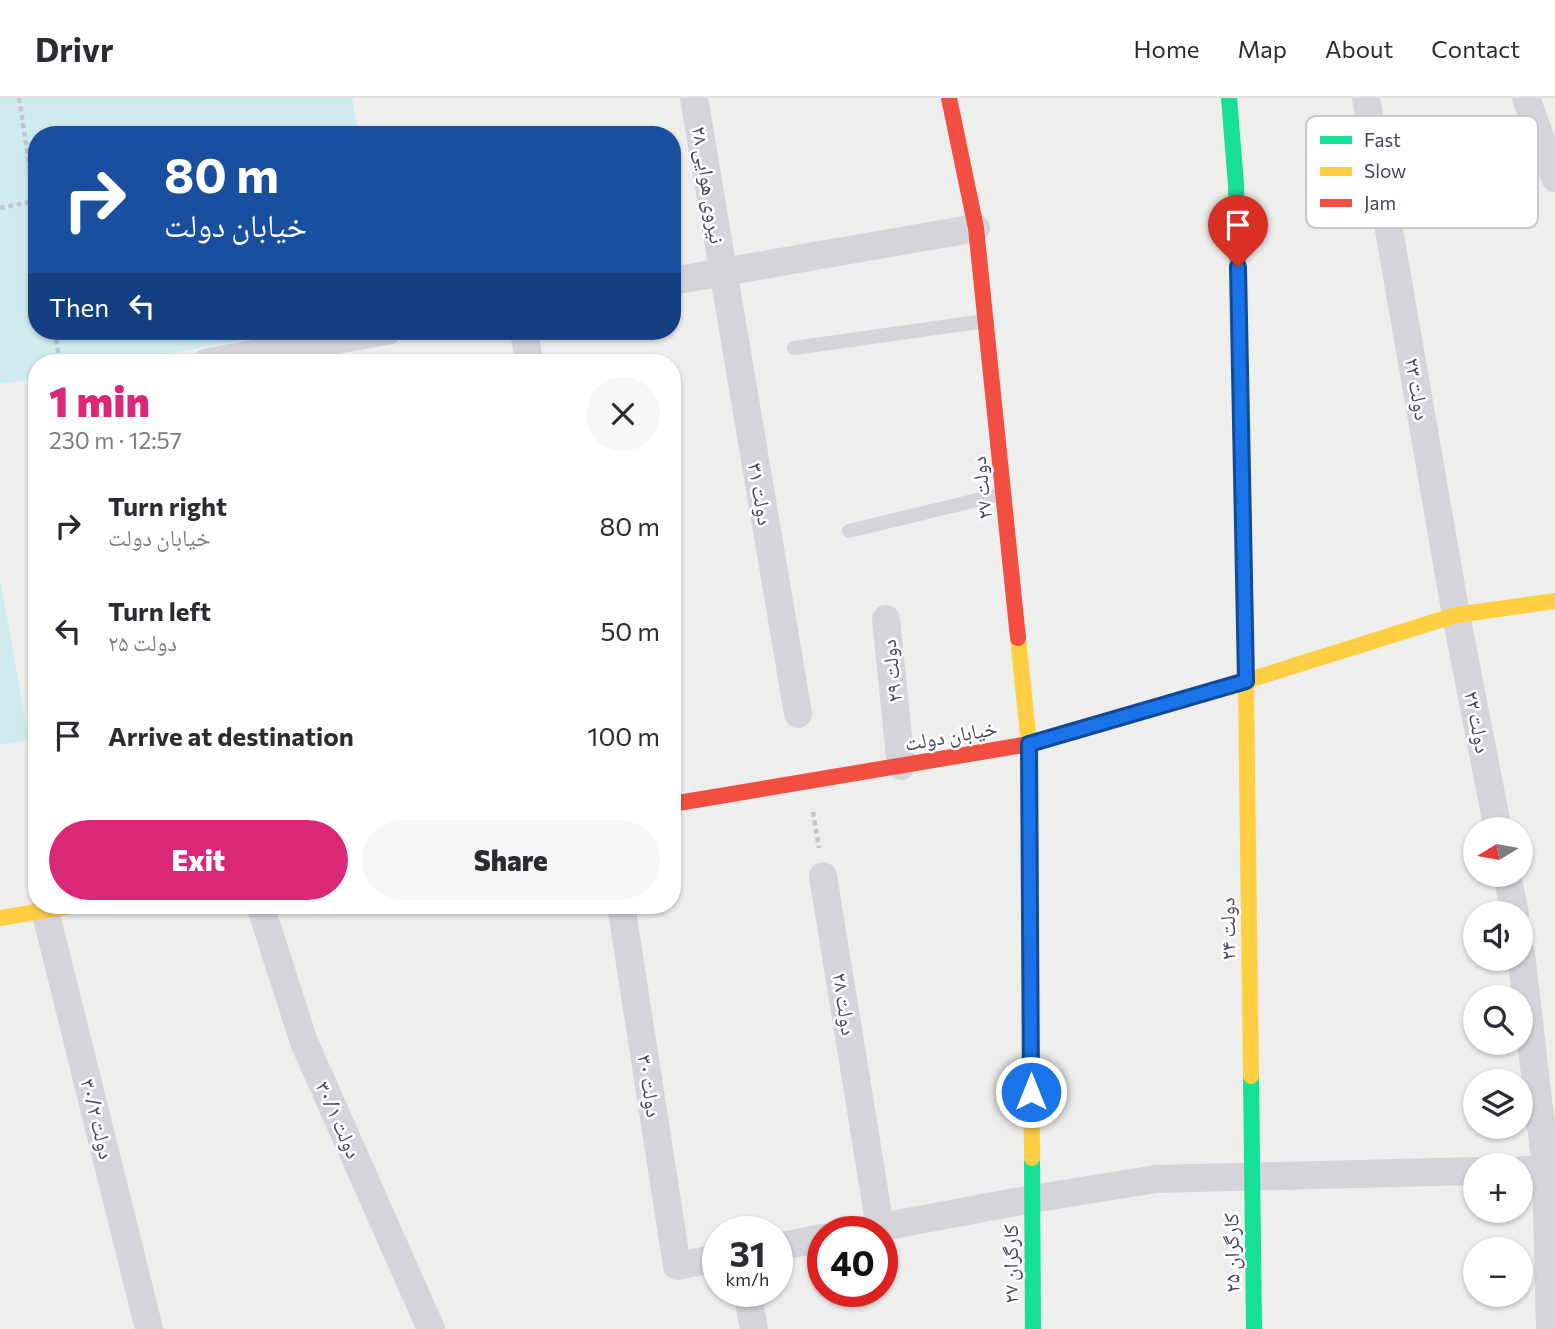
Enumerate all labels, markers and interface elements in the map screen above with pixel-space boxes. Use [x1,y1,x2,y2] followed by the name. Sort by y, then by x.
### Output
[35,28,114,69] text: Drivr
[1134,34,1200,63] text: Home
[1238,34,1287,63] text: Map
[1325,34,1393,63] text: About
[1431,34,1520,63] text: Contact
[1306,116,1538,228] legend
[686,124,731,246] street label: نیروی هوایی ۲۸
[1364,128,1401,151] text: Fast
[164,143,279,203] text: 80 m
[49,154,140,245] icon: right
[1364,159,1406,182] text: Slow
[1364,191,1396,214] text: Jam
[1208,195,1268,267] pin
[164,204,307,244] text: خیابان دولت
[1219,206,1257,244] icon: arrive
[123,287,161,325] icon: left
[49,291,109,322] text: Then
[1401,356,1436,422] street label: دولت ۲۳
[49,374,150,426] text: 1 min
[586,377,660,451] button: close
[49,426,182,454] text: 230 m · 12:57
[965,456,996,521] street label: دولت ۲۷
[744,461,779,527] street label: دولت ۳۱
[108,490,227,521] text: Turn right
[49,507,87,545] icon: right
[600,510,660,541] text: 80 m
[108,523,211,551] text: خیابان دولت
[108,595,211,626] text: Turn left
[49,612,87,650] icon: left
[600,615,660,646] text: 50 m
[108,628,177,656] text: دولت ۲۵
[875,639,906,704] street label: دولت ۲۹
[1460,688,1497,755] street label: دولت ۲۲
[902,714,999,756] street label: خیابان دولت
[49,717,87,755] icon: arrive
[108,720,354,751] text: Arrive at destination
[587,720,660,751] text: 100 m
[1463,817,1533,887] north arrow
[1463,817,1533,1307] map controls
[49,820,348,900] button: Exit
[362,820,660,900] button: Share
[1213,897,1240,961] street label: دولت ۲۴
[1463,901,1533,971] button: sound
[828,971,863,1037] street label: دولت ۲۸
[1463,985,1533,1055] button: search
[633,1053,668,1119] street label: دولت ۳۰
[994,1055,1068,1129] position arrow
[1463,1069,1533,1139] button: layers
[76,1076,120,1161] street label: دولت ۳۰/۲
[311,1077,367,1162] street label: دولت ۳۰/۱
[1463,1153,1533,1223] button: +
[1217,1213,1245,1293] street label: کارگران ۲۵
[807,1216,898,1307] speed limit sign: 40
[997,1224,1023,1304] street label: کارگران ۲۷
[729,1231,766,1274] text: 31
[1463,1237,1533,1307] button: −
[726,1268,769,1290] text: km/h

